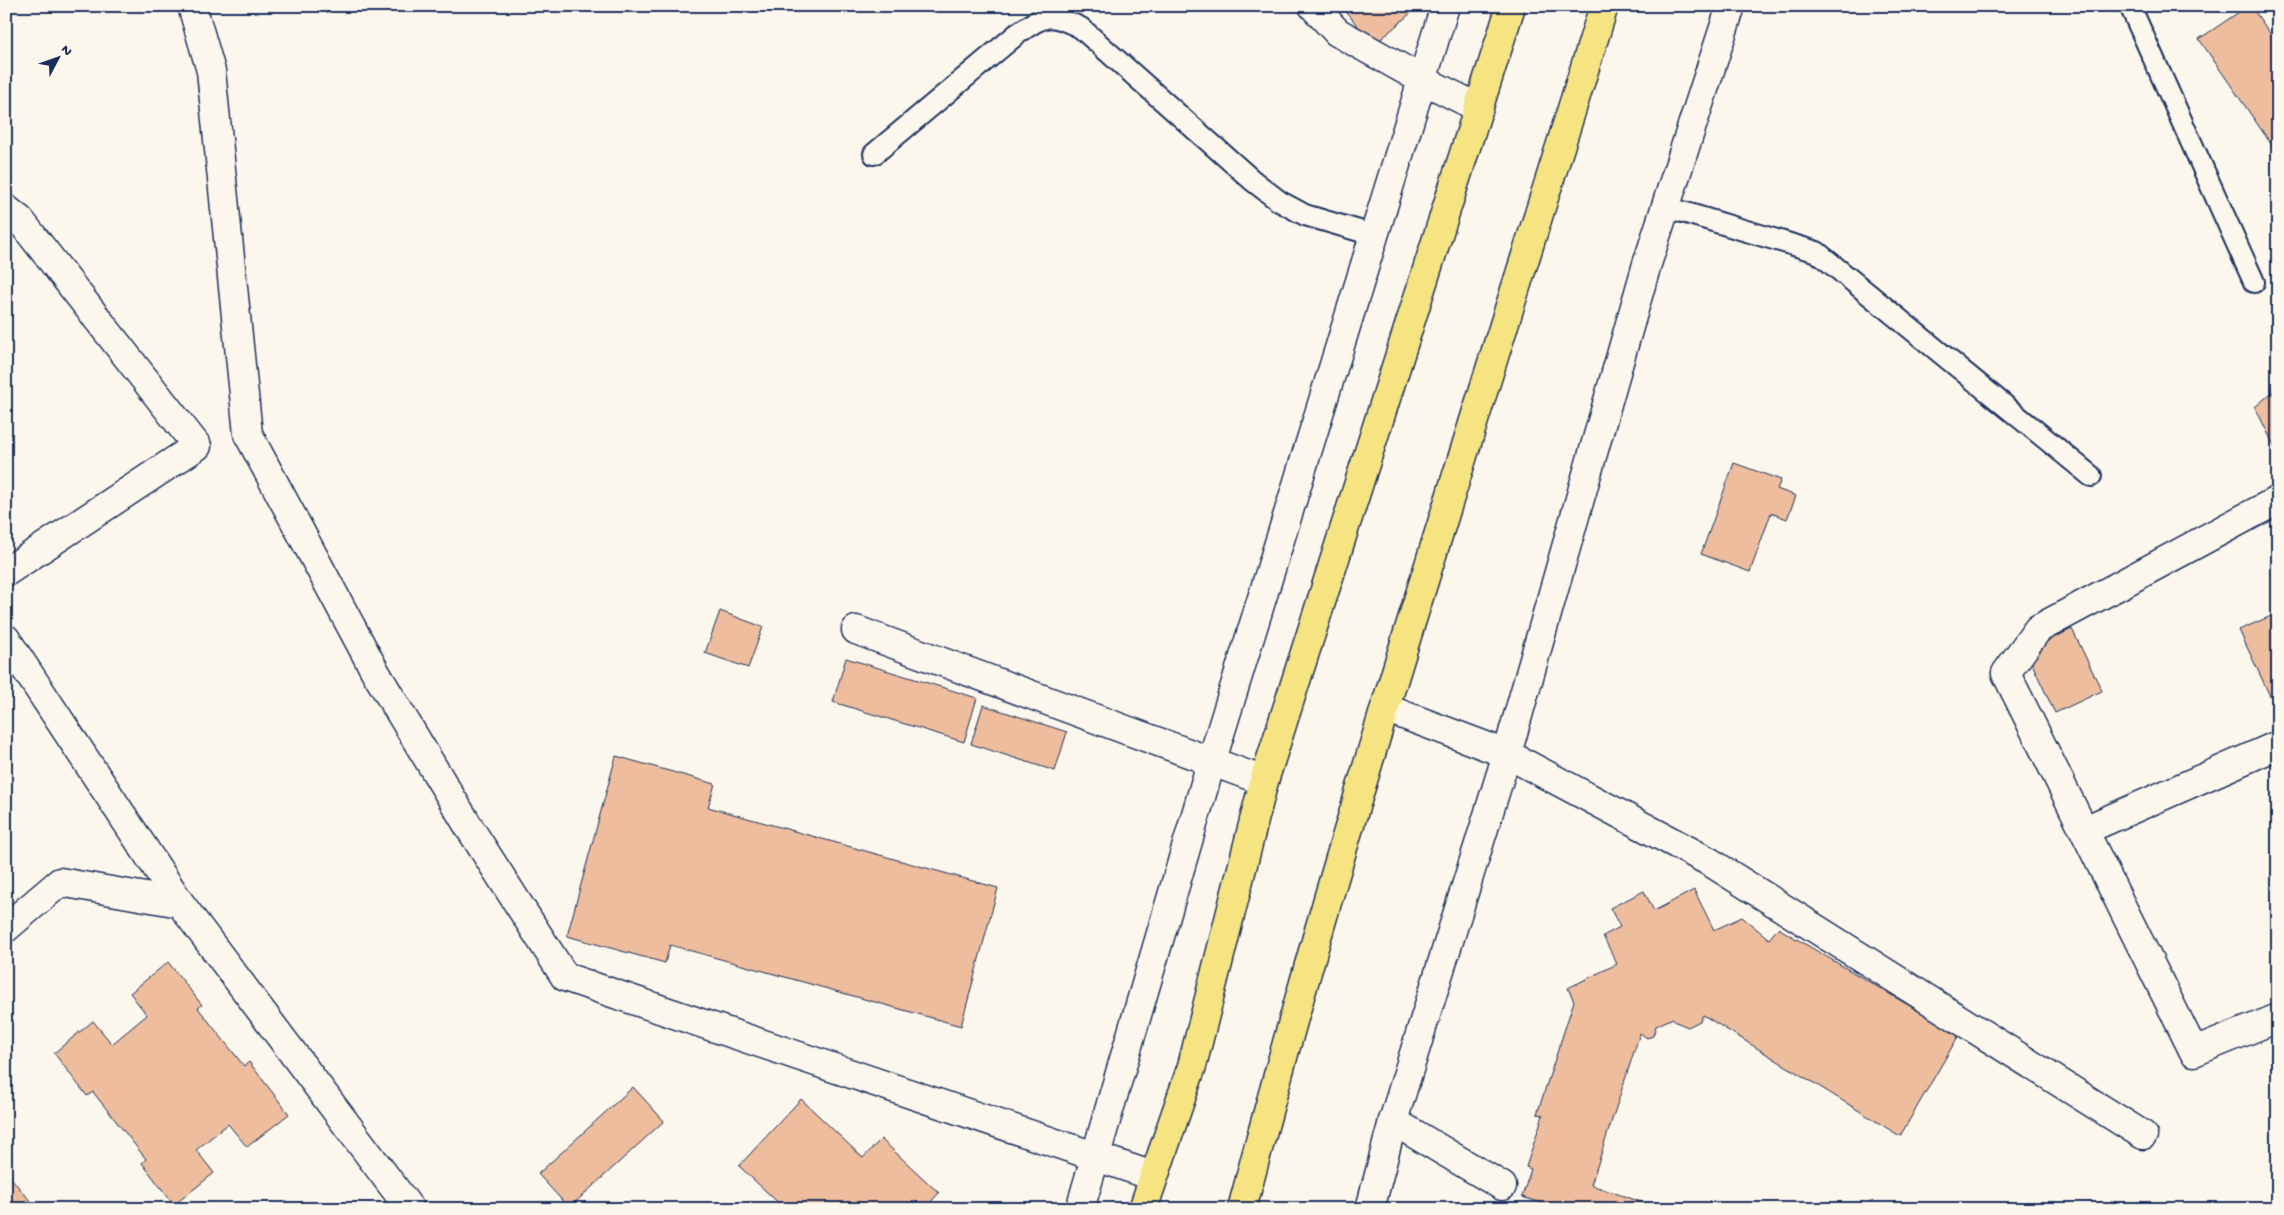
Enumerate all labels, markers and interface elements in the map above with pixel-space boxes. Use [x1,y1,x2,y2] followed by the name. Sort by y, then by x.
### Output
[32,32,82,82] north arrow
[57,42,75,60] text: N

